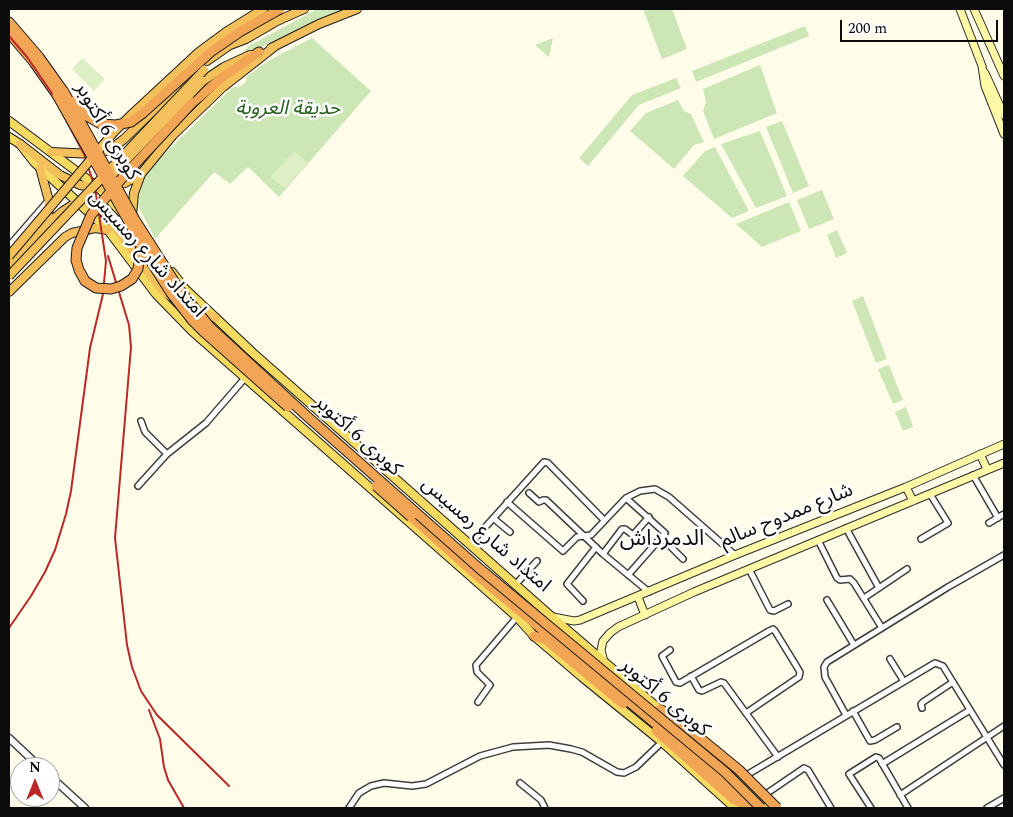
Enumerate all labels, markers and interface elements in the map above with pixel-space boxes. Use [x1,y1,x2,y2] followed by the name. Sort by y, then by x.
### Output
[843,10,1000,42] scale bar
[848,17,887,40] text: 200 m
[68,79,144,185] street label: كوبرى 6 أكتوبر
[235,98,341,122] park label: حديقة العروبة
[82,186,210,324] street label: امتداد شارع رمسيس
[308,392,406,482] street label: كوبرى 6 أكتوبر
[415,473,555,599] street label: امتداد شارع رمسيس
[717,479,857,555] street label: شارع ممدوح سالم
[620,528,704,554] district label: الدمرداش
[614,655,714,743] street label: كوبرى 6 أكتوبر
[10,757,60,807] north arrow
[29,757,41,778] text: N

